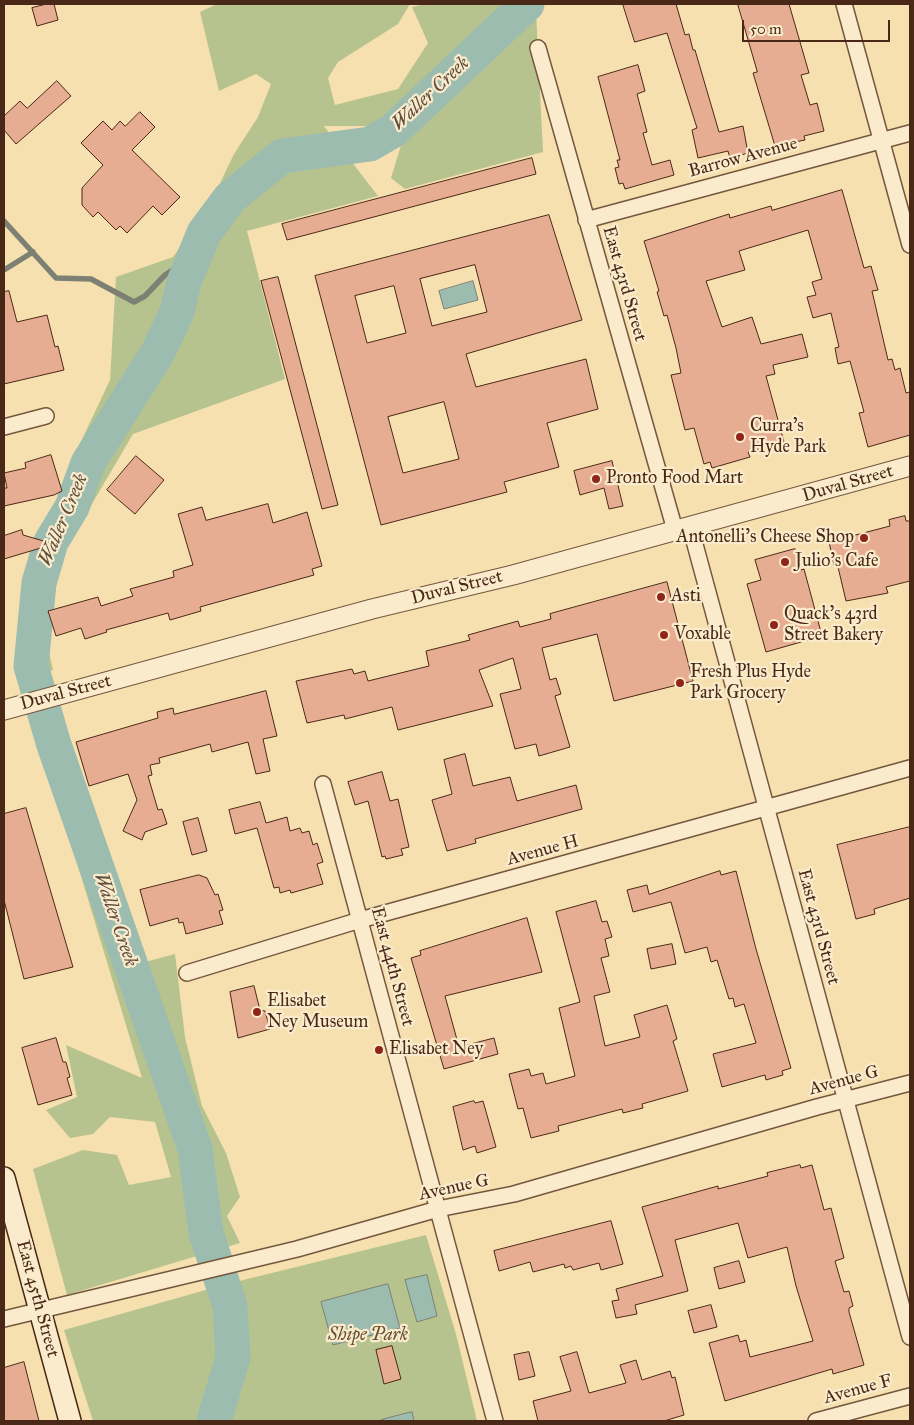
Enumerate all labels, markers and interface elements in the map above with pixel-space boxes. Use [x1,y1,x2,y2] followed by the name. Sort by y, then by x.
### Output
[744,10,892,42] scale bar
[750,20,782,38] text: 50 m
[388,52,474,136] water label: Waller Creek
[686,133,800,183] street label: Barrow Avenue
[597,224,651,344] street label: East 43rd Street
[750,416,826,458] place label: Curra's Hyde Park
[734,431,746,443] marker: Curra's Hyde Park
[800,461,896,507] street label: Duval Street
[606,468,743,490] place label: Pronto Food Mart
[34,471,94,569] water label: Waller Creek
[590,473,602,485] marker: Pronto Food Mart
[676,527,854,549] place label: Antonelli's Cheese Shop
[858,532,870,544] marker: Antonelli's Cheese Shop
[795,551,878,573] place label: Julio's Cafe
[779,556,791,568] marker: Julio's Cafe
[409,566,505,610] street label: Duval Street
[671,586,701,608] place label: Asti
[655,591,667,603] marker: Asti
[784,604,883,646] place label: Quack's 43rd Street Bakery
[768,619,780,631] marker: Quack's 43rd Street Bakery
[674,624,731,646] place label: Voxable
[658,629,670,641] marker: Voxable
[690,662,811,704] place label: Fresh Plus Hyde Park Grocery
[18,670,114,716] street label: Duval Street
[674,677,686,689] marker: Fresh Plus Hyde Park Grocery
[505,831,581,871] street label: Avenue H
[792,867,844,987] street label: East 43rd Street
[88,870,142,970] water label: Waller Creek
[366,905,418,1029] street label: East 44th Street
[267,991,368,1034] place label: Elisabet Ney Museum
[251,1006,263,1018] marker: Elisabet Ney Museum
[389,1039,483,1061] place label: Elisabet Ney
[373,1044,385,1056] marker: Elisabet Ney
[807,1061,881,1101] street label: Avenue G
[417,1170,491,1206] street label: Avenue G
[11,1238,63,1360] street label: East 45th Street
[328,1325,408,1347] park label: Shipe Park
[822,1371,894,1409] street label: Avenue F

